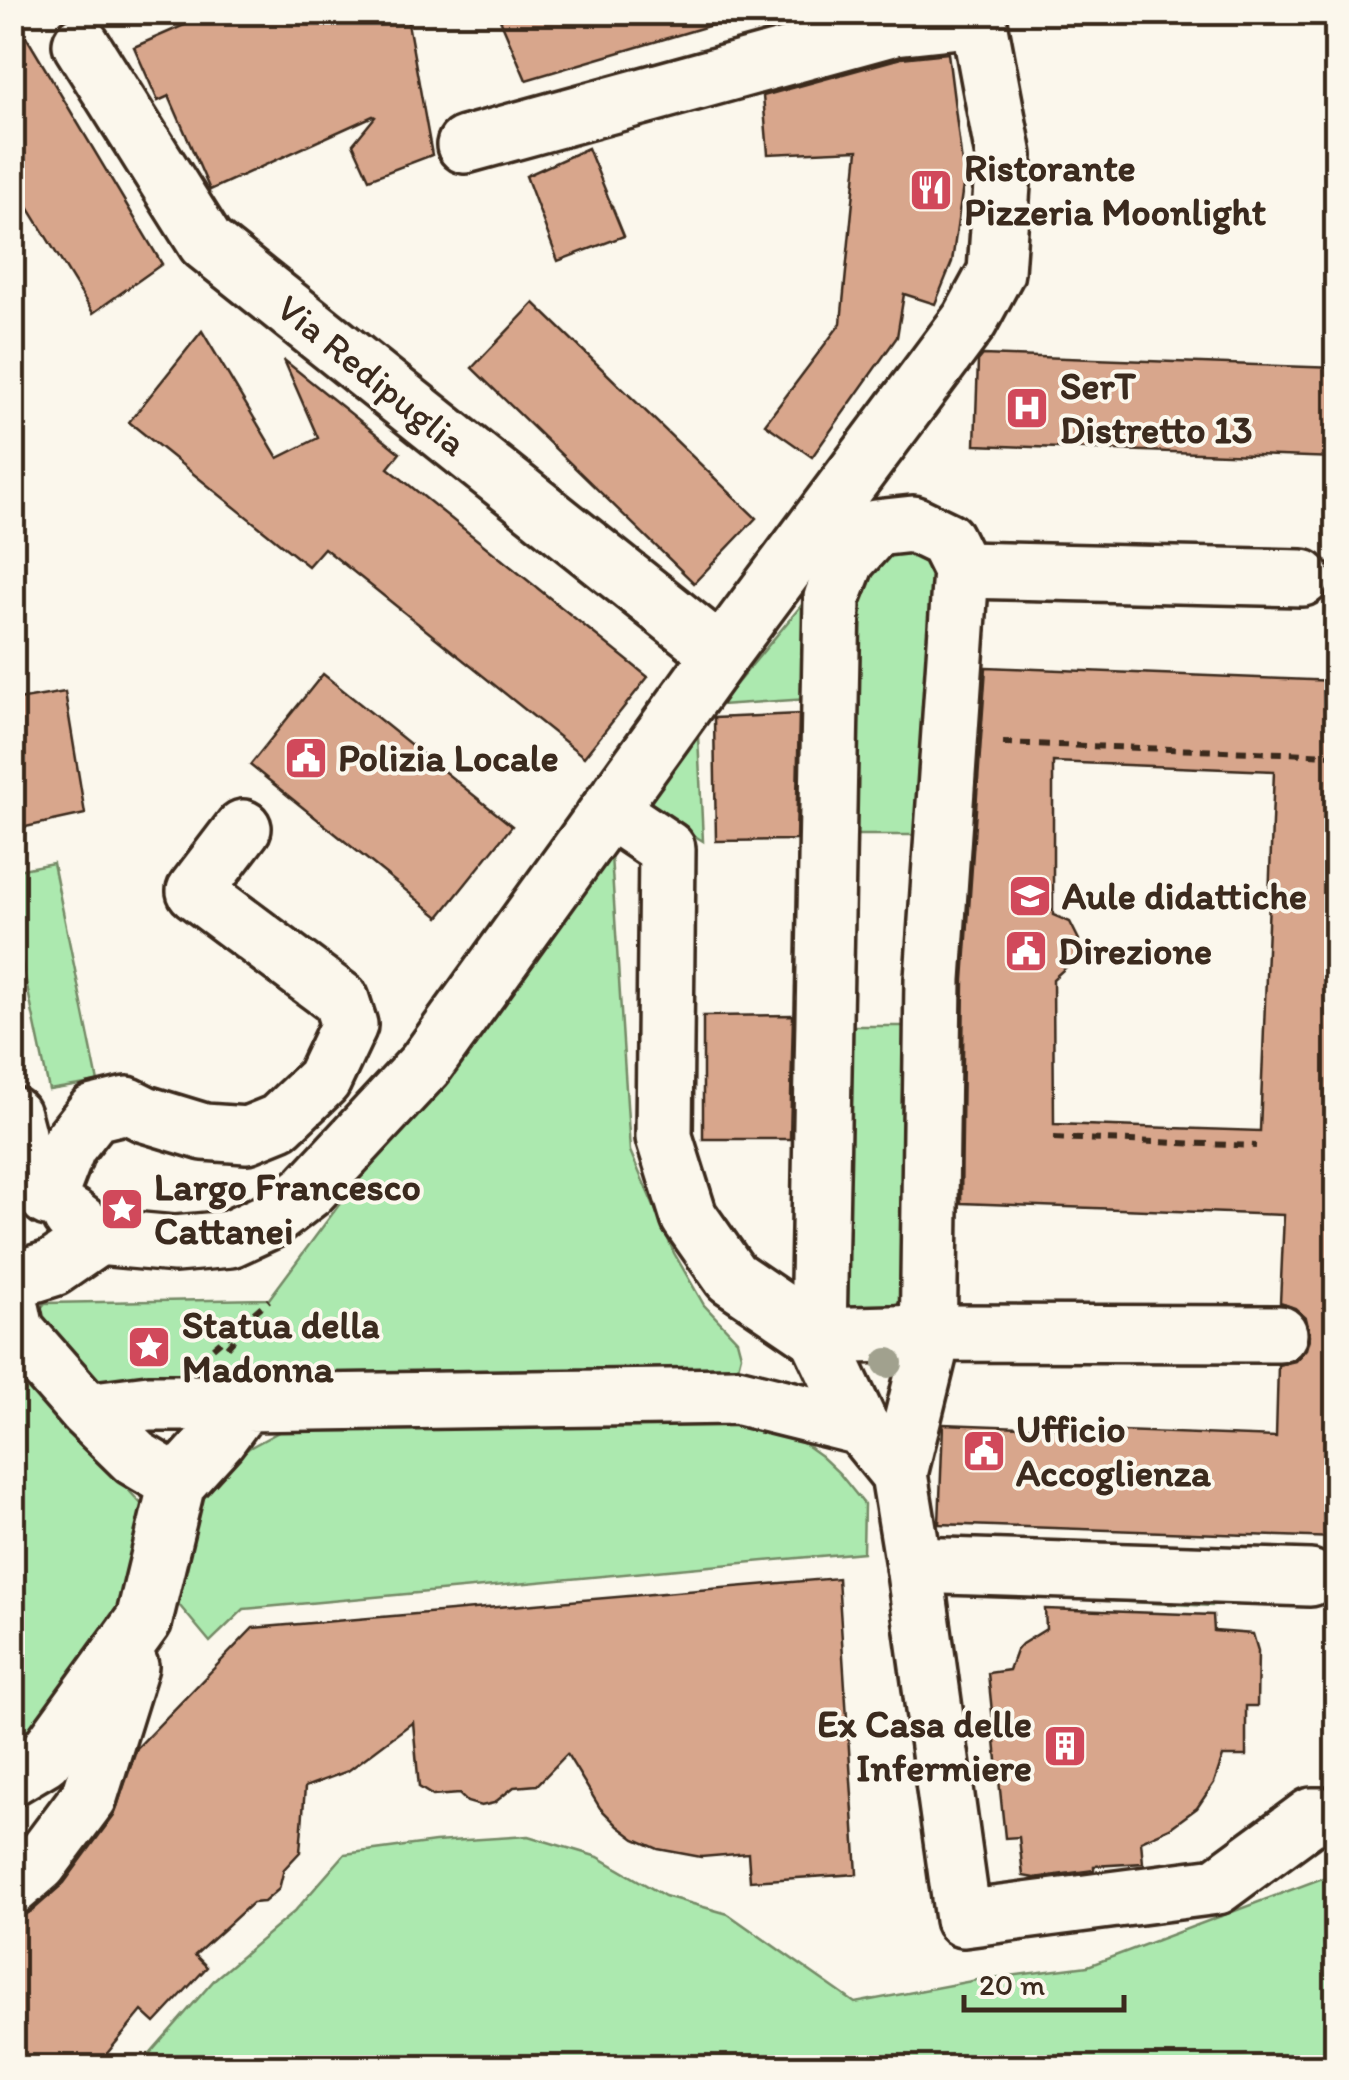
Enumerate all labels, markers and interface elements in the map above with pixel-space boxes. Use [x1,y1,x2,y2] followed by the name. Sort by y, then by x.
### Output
[964,145,1267,235] place label: Ristorante Pizzeria Moonlight
[908,167,954,213] restaurant icon: Ristorante Pizzeria Moonlight
[268,284,476,466] street label: Via Redipuglia
[1060,363,1252,453] place label: SerT Distretto 13
[1004,385,1050,431] hospital icon: SerT Distretto 13
[283,735,329,781] public building icon: Polizia Locale
[338,735,559,781] place label: Polizia Locale
[1007,873,1053,919] school or university icon: Aule didattiche
[1062,873,1307,919] place label: Aule didattiche
[1003,928,1049,974] public building icon: Direzione
[1058,928,1212,974] place label: Direzione
[154,1164,421,1254] place label: Largo Francesco Cattanei
[99,1186,145,1232] place icon: Largo Francesco Cattanei
[182,1302,380,1392] place label: Statua della Madonna
[126,1324,172,1370] place icon: Statua della Madonna
[1016,1406,1211,1496] place label: Ufficio Accoglienza
[961,1428,1007,1474] public building icon: Ufficio Accoglienza
[817,1701,1032,1791] place label: Ex Casa delle Infermiere
[1042,1723,1088,1769] building icon: Ex Casa delle Infermiere
[964,1950,1124,2012] scale bar
[979,1966,1045,2003] text: 20 m

